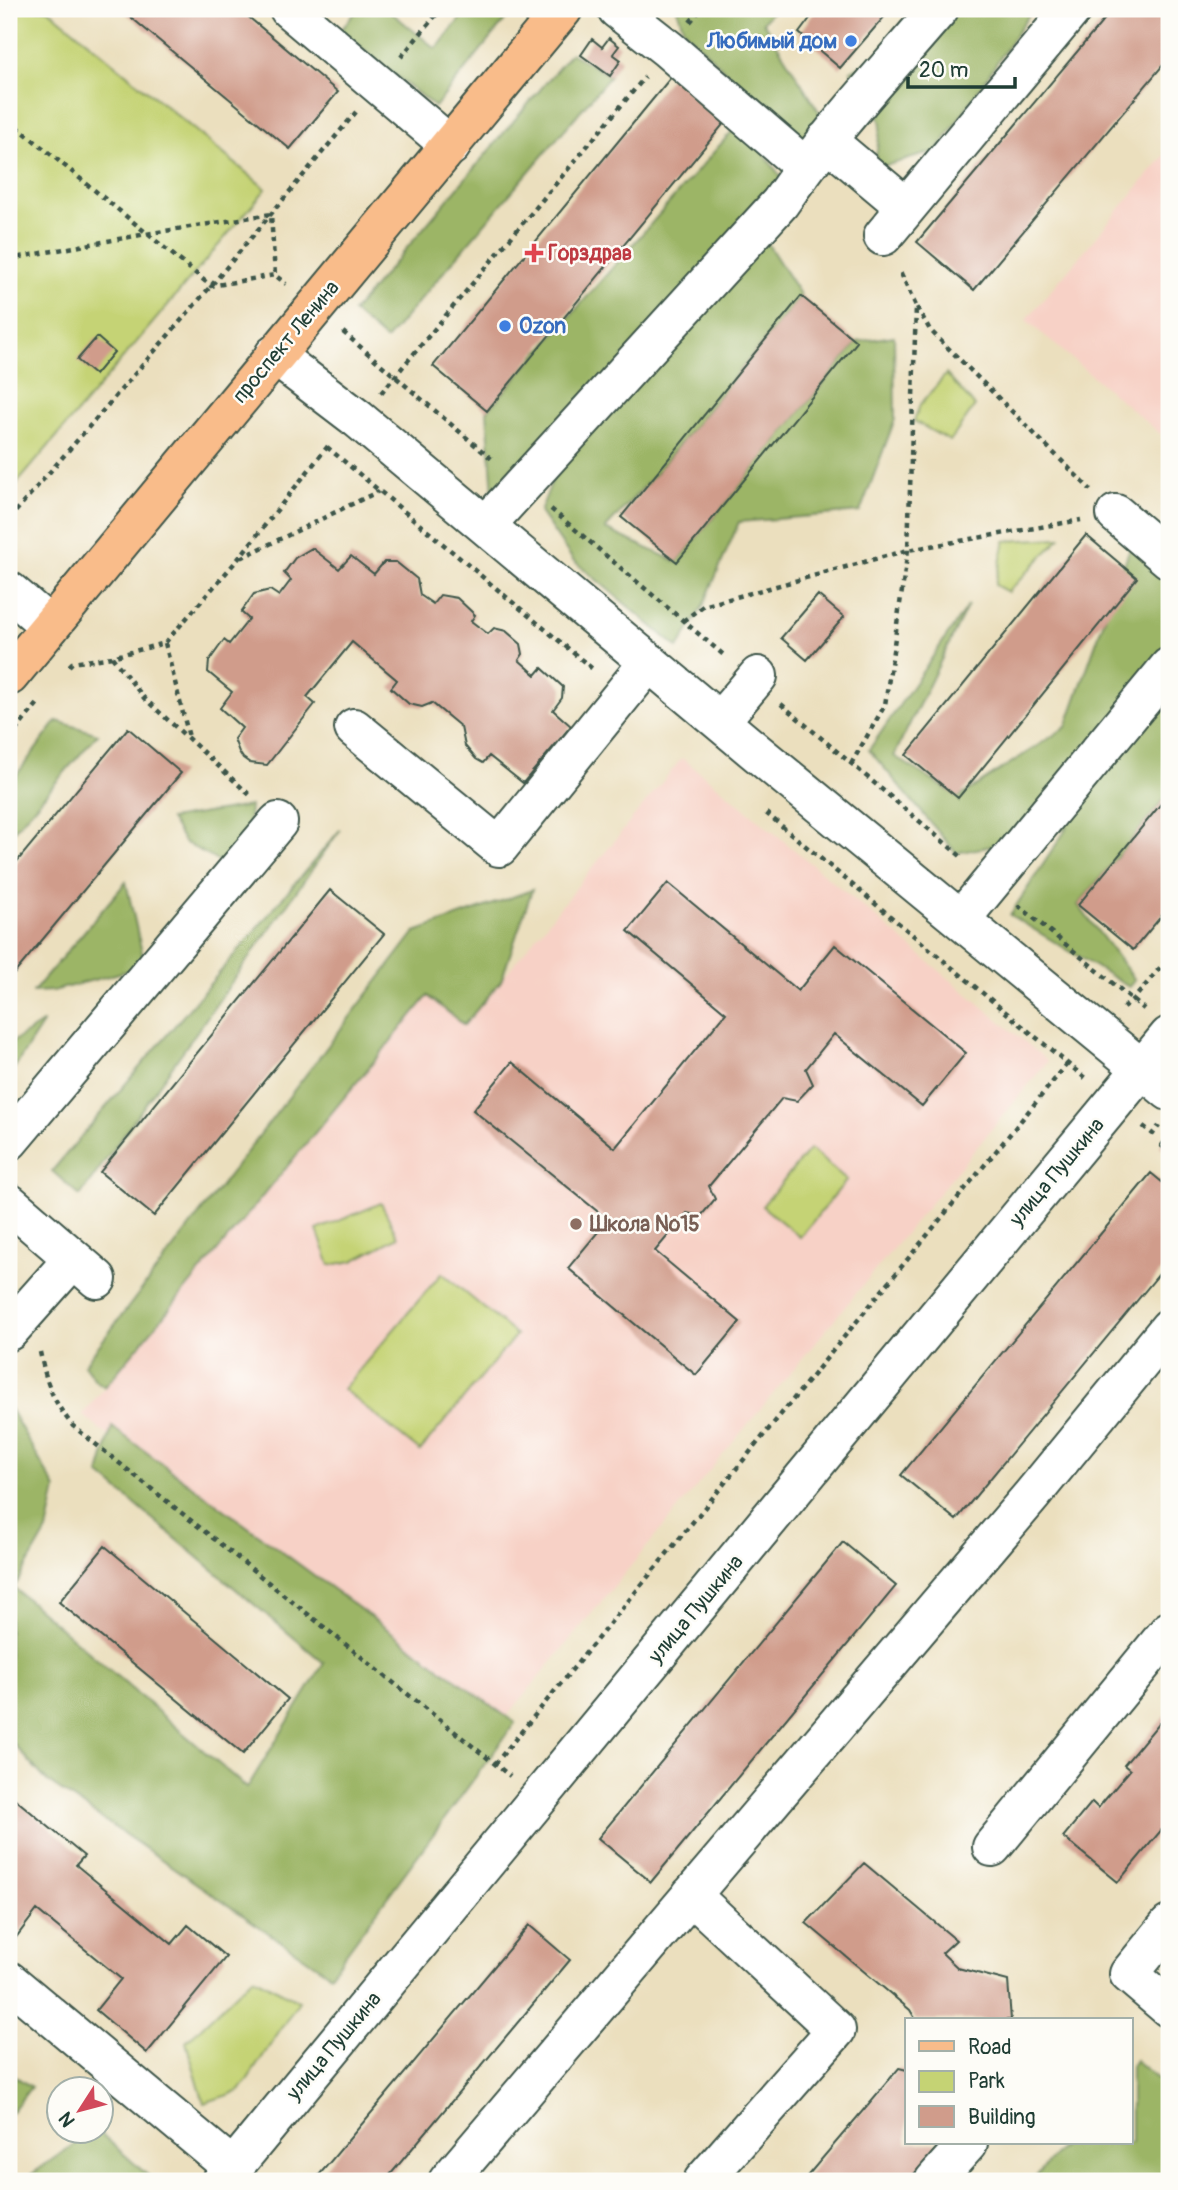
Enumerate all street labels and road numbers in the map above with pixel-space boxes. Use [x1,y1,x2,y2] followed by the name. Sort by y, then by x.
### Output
[227,275,345,409] street label: проспект Ленина
[1003,1112,1110,1233] street label: улица Пушкина
[642,1549,749,1670] street label: улица Пушкина
[280,1986,387,2107] street label: улица Пушкина

